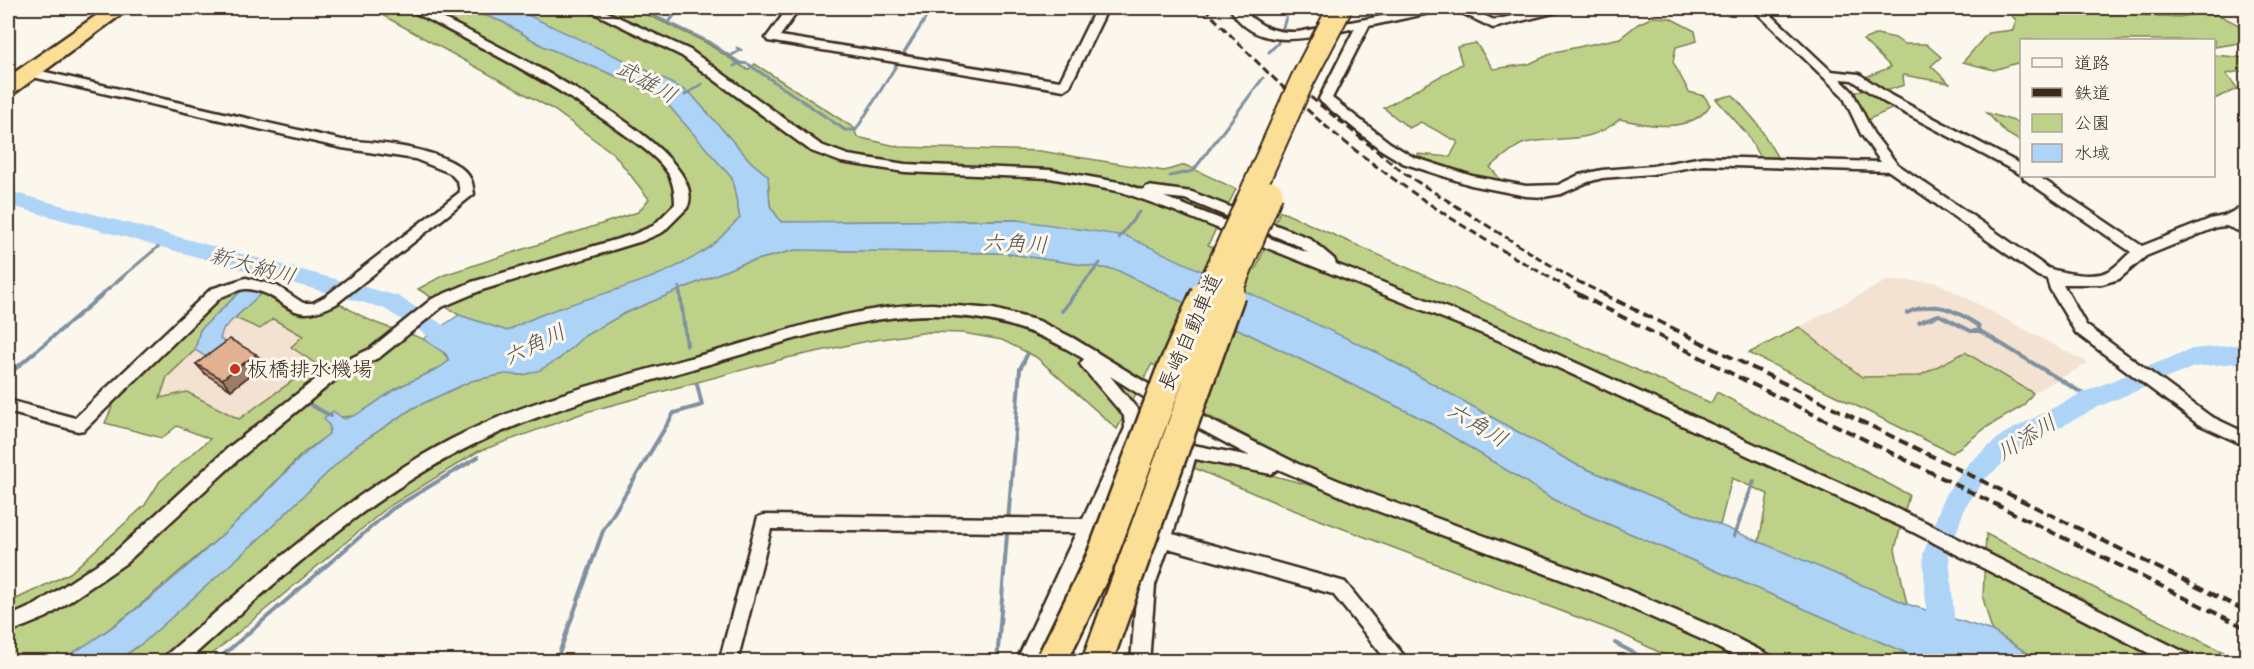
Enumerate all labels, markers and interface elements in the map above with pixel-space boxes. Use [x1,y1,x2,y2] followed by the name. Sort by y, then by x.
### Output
[2020,39,2215,177] legend
[2074,52,2110,75] text: 道路
[611,54,682,110] water label: 武雄川
[2074,82,2110,105] text: 鉄道
[2074,112,2110,135] text: 公園
[2074,142,2110,165] text: 水域
[981,229,1048,259] water label: 六角川
[207,241,299,291] water label: 新大納川
[1152,269,1228,395] street label: 長崎自動車道
[499,318,570,372] water label: 六角川
[247,356,373,383] place label: 板橋排水機場
[228,362,242,376] marker: 板橋排水機場
[1442,396,1513,454] water label: 六角川
[1991,408,2062,467] water label: 川添川

